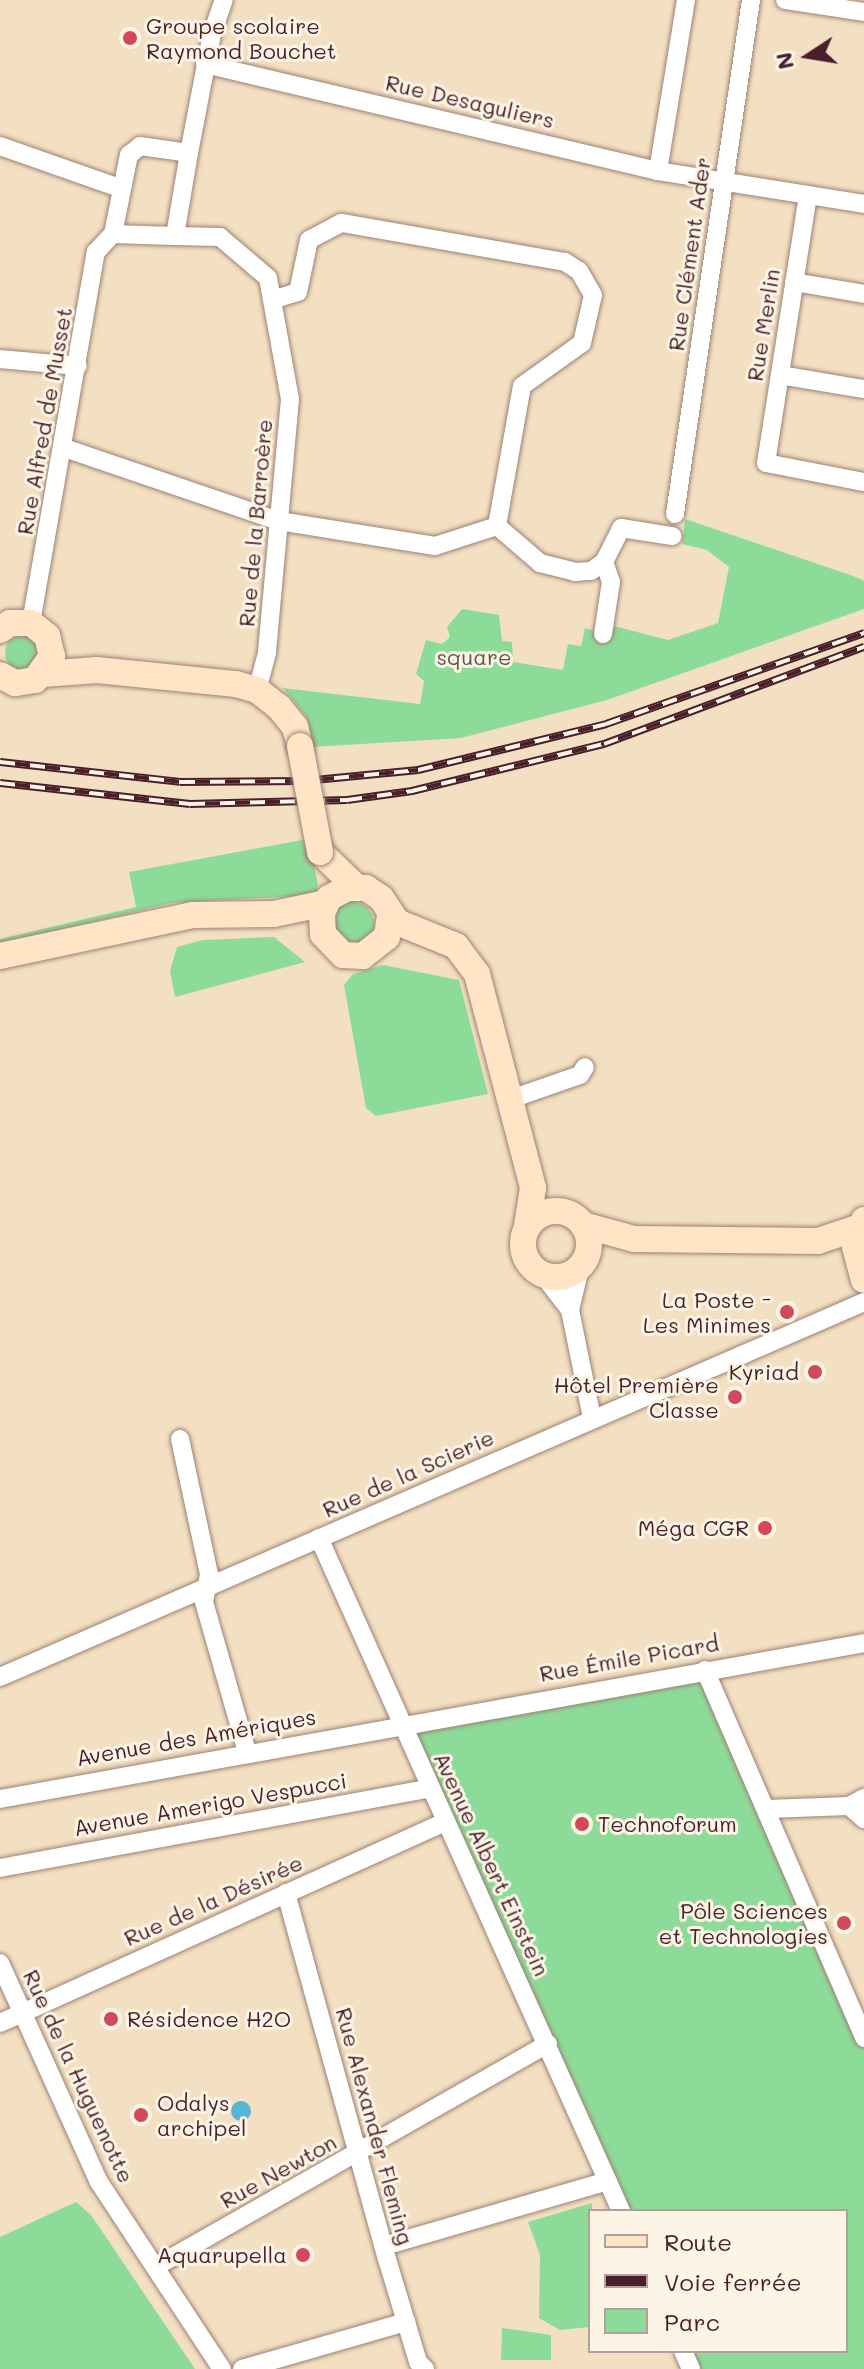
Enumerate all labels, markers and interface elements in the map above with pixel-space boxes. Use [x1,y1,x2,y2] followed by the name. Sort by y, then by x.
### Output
[146,12,336,64] place label: Groupe scolaire Raymond Bouchet
[768,16,848,96] north arrow
[121,29,139,47] marker: Groupe scolaire Raymond Bouchet
[768,50,800,72] text: N
[383,69,557,133] street label: Rue Desaguliers
[662,155,716,353] street label: Rue Clément Ader
[741,267,785,383] street label: Rue Merlin
[11,305,77,537] street label: Rue Alfred de Musset
[233,418,277,628] street label: Rue de la Barroère
[436,644,512,670] park label: square
[643,1286,771,1338] place label: La Poste - Les Minimes
[778,1303,796,1321] marker: La Poste - Les Minimes
[729,1359,799,1385] place label: Kyriad
[806,1363,824,1381] marker: Kyriad
[554,1371,719,1422] place label: Hôtel Première Classe
[726,1388,744,1406] marker: Hôtel Première Classe
[318,1423,498,1523] street label: Rue de la Scierie
[638,1515,749,1541] place label: Méga CGR
[756,1519,774,1537] marker: Méga CGR
[537,1629,721,1687] street label: Rue Émile Picard
[74,1703,318,1771] street label: Avenue des Amériques
[429,1748,555,1980] street label: Avenue Albert Einstein
[71,1767,349,1841] street label: Avenue Amerigo Vespucci
[598,1811,737,1837] place label: Technoforum
[573,1815,591,1833] marker: Technoforum
[120,1849,306,1951] street label: Rue de la Désirée
[659,1897,828,1948] place label: Pôle Sciences et Technologies
[835,1914,853,1932] marker: Pôle Sciences et Technologies
[18,1965,140,2187] street label: Rue de la Huguenotte
[331,2004,419,2248] street label: Rue Alexander Fleming
[127,2006,291,2032] place label: Résidence H2O
[102,2010,120,2028] marker: Résidence H2O
[157,2089,247,2140] place label: Odalys archipel
[132,2106,150,2124] marker: Odalys archipel
[215,2128,341,2214] street label: Rue Newton
[588,2209,848,2353] legend
[664,2226,732,2257] text: Route
[157,2242,287,2268] place label: Aquarupella
[294,2246,312,2264] marker: Aquarupella
[664,2266,802,2297] text: Voie ferrée
[664,2306,720,2337] text: Parc

